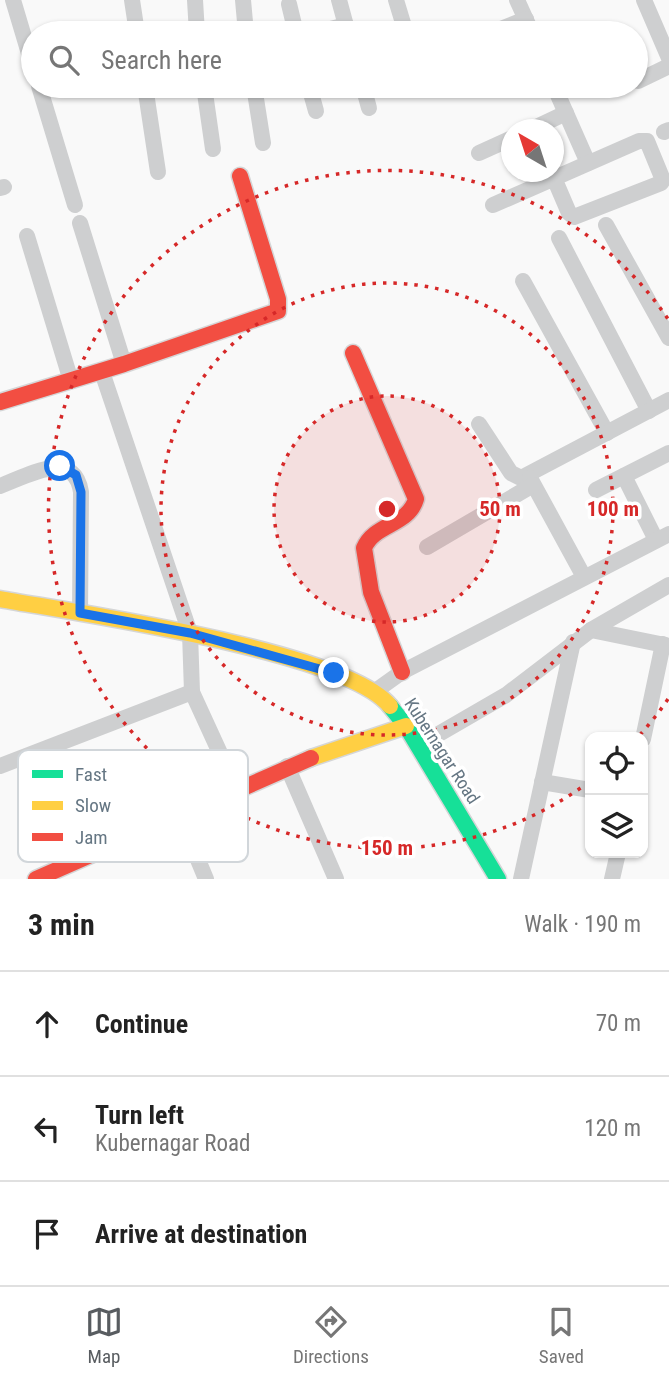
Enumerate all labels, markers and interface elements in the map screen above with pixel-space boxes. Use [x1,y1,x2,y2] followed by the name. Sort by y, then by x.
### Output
[21,21,648,98] search box
[45,41,83,79] icon: search
[101,45,222,75] text: Search here
[501,119,564,182] north arrow
[44,450,75,481] route start
[375,497,399,521] centre of rings
[479,497,521,521] text: 50 m
[587,497,639,521] text: 100 m
[318,657,349,688] route end
[400,694,484,807] street label: Kubernagar Road
[585,732,648,858] map controls
[585,732,648,795] button: locate
[18,750,248,862] legend
[75,763,107,786] text: Fast
[75,794,111,817] text: Slow
[585,795,648,858] button: layers
[75,826,108,849] text: Jam
[361,836,413,860] text: 150 m
[28,907,95,942] text: 3 min
[524,911,641,938] text: Walk · 190 m
[28,1005,66,1043] icon: ahead
[95,1009,188,1039] text: Continue
[596,1010,641,1037] text: 70 m
[95,1100,184,1130] text: Turn left
[28,1110,66,1148] icon: left
[584,1115,641,1142] text: 120 m
[95,1130,251,1157] text: Kubernagar Road
[28,1215,66,1253] icon: arrive
[95,1219,307,1249] text: Arrive at destination
[85,1303,123,1368] tab: Map
[293,1303,369,1368] tab: Directions
[539,1303,584,1368] tab: Saved

